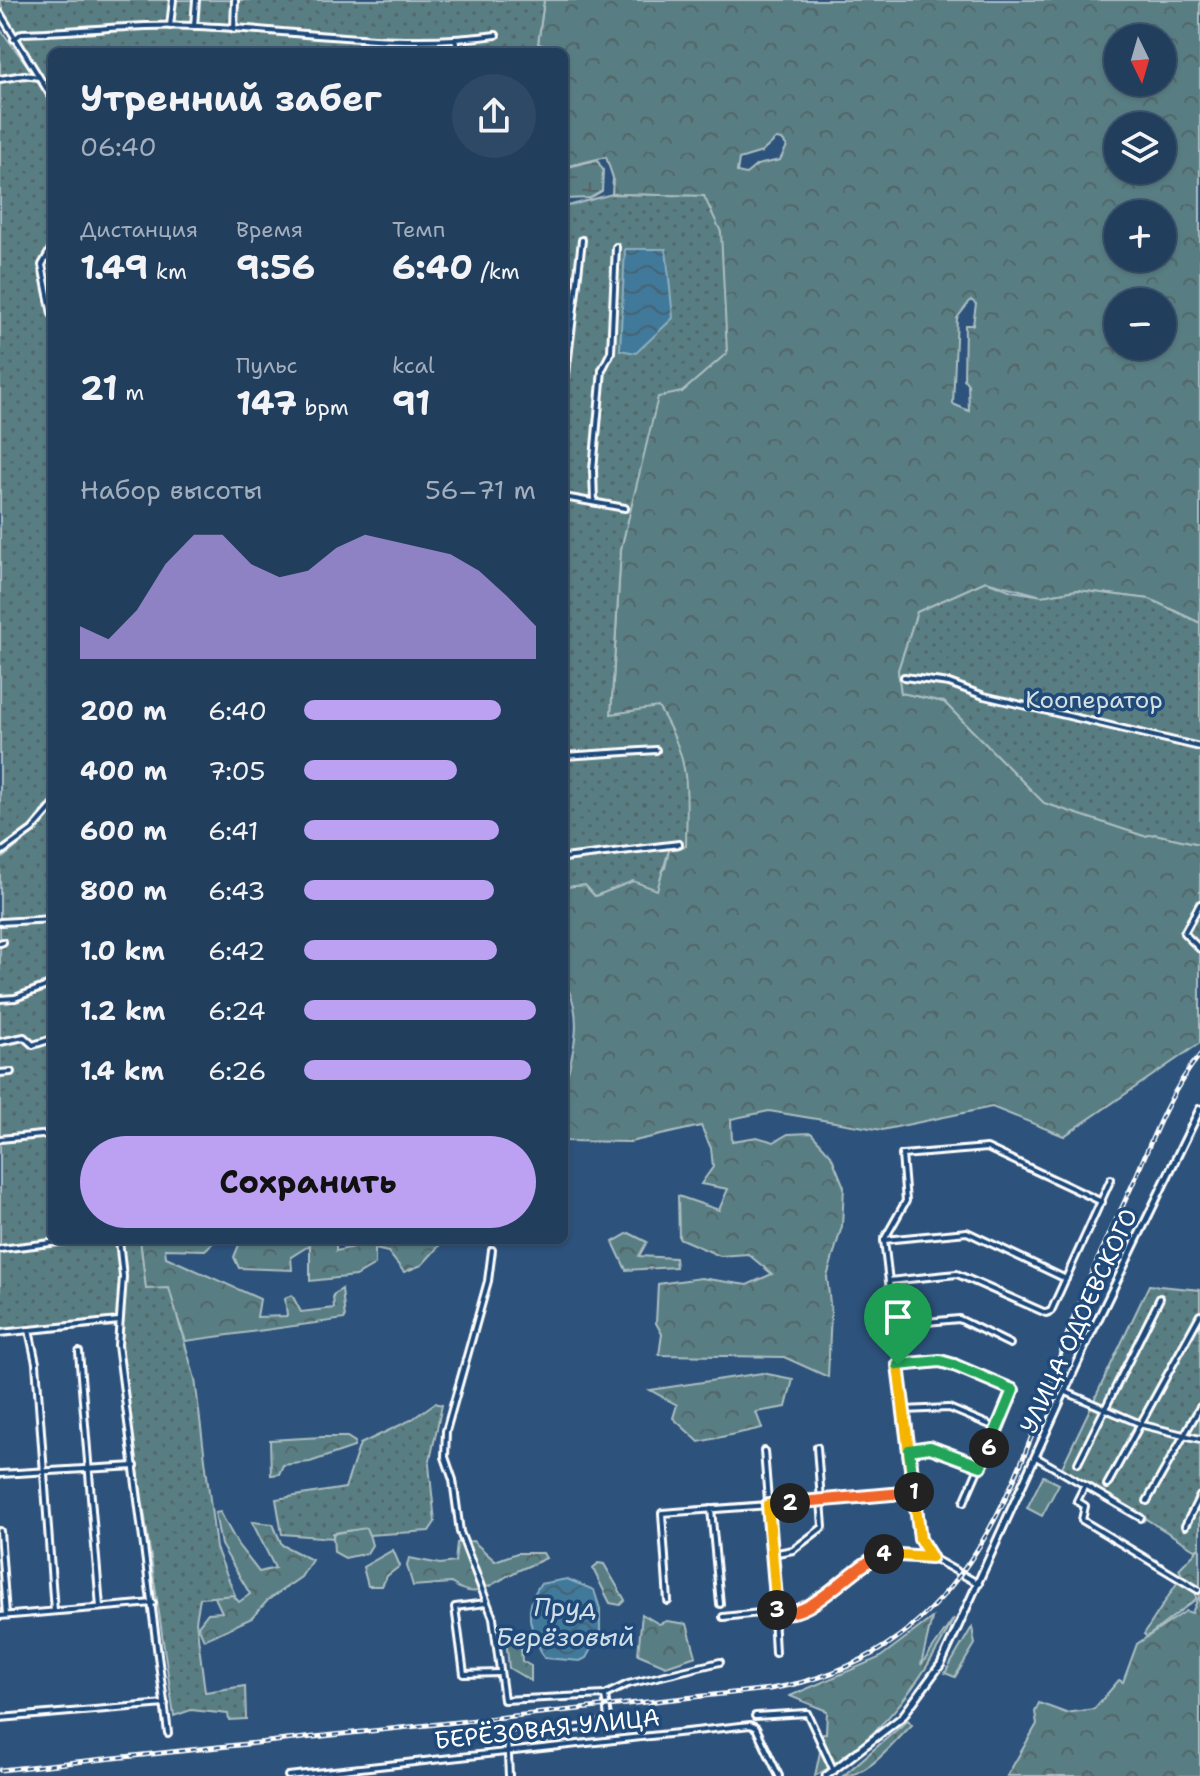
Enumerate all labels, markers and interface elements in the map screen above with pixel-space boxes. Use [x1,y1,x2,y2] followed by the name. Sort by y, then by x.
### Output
[1104,24,1176,96] north arrow
[1104,24,1176,360] map controls
[80,74,382,123] text: Утренний забег
[452,74,536,158] button: share
[1104,112,1176,184] button: layers
[80,129,157,164] text: 06:40
[1104,200,1176,272] button: +
[80,215,198,244] text: Дистанция
[236,215,303,244] text: Время
[392,215,445,244] text: Темп
[80,244,148,290] text: 1.49
[236,244,315,290] text: 9:56
[392,244,473,290] text: 6:40
[148,257,187,286] text: km
[473,257,520,286] text: /km
[1104,288,1176,360] button: −
[236,351,298,380] text: Пульс
[392,351,435,380] text: kcal
[80,365,118,411] text: 21
[118,378,144,407] text: m
[236,380,297,426] text: 147
[392,380,430,426] text: 91
[297,393,349,422] text: bpm
[80,472,262,507] text: Набор высоты
[425,472,536,507] text: 56–71 m
[1025,684,1163,716] park label: Кооператор
[80,693,167,728] text: 200 m
[208,693,267,728] text: 6:40
[80,753,167,788] text: 400 m
[208,753,265,788] text: 7:05
[80,813,167,848] text: 600 m
[208,813,259,848] text: 6:41
[80,873,167,908] text: 800 m
[208,873,266,908] text: 6:43
[80,933,165,968] text: 1.0 km
[208,933,265,968] text: 6:42
[80,993,165,1028] text: 1.2 km
[208,993,266,1028] text: 6:24
[80,1053,164,1088] text: 1.4 km
[208,1053,266,1088] text: 6:26
[80,1136,536,1228] button: Сохранить
[1013,1203,1145,1439] street label: УЛИЦА ОДОЕВСКОГО
[864,1283,932,1365] pin
[876,1295,920,1339] icon: arrive
[969,1428,1009,1468] pin: 6
[981,1433,997,1462] text: 6
[894,1472,934,1512] pin: 1
[909,1477,919,1506] text: 1
[770,1483,810,1523] pin: 2
[782,1488,798,1517] text: 2
[864,1534,904,1574] pin: 4
[876,1539,892,1568] text: 4
[495,1589,635,1654] water label: Пруд Берёзовый
[757,1590,797,1630] pin: 3
[769,1595,785,1624] text: 3
[433,1701,661,1757] street label: БЕРЁЗОВАЯ УЛИЦА

